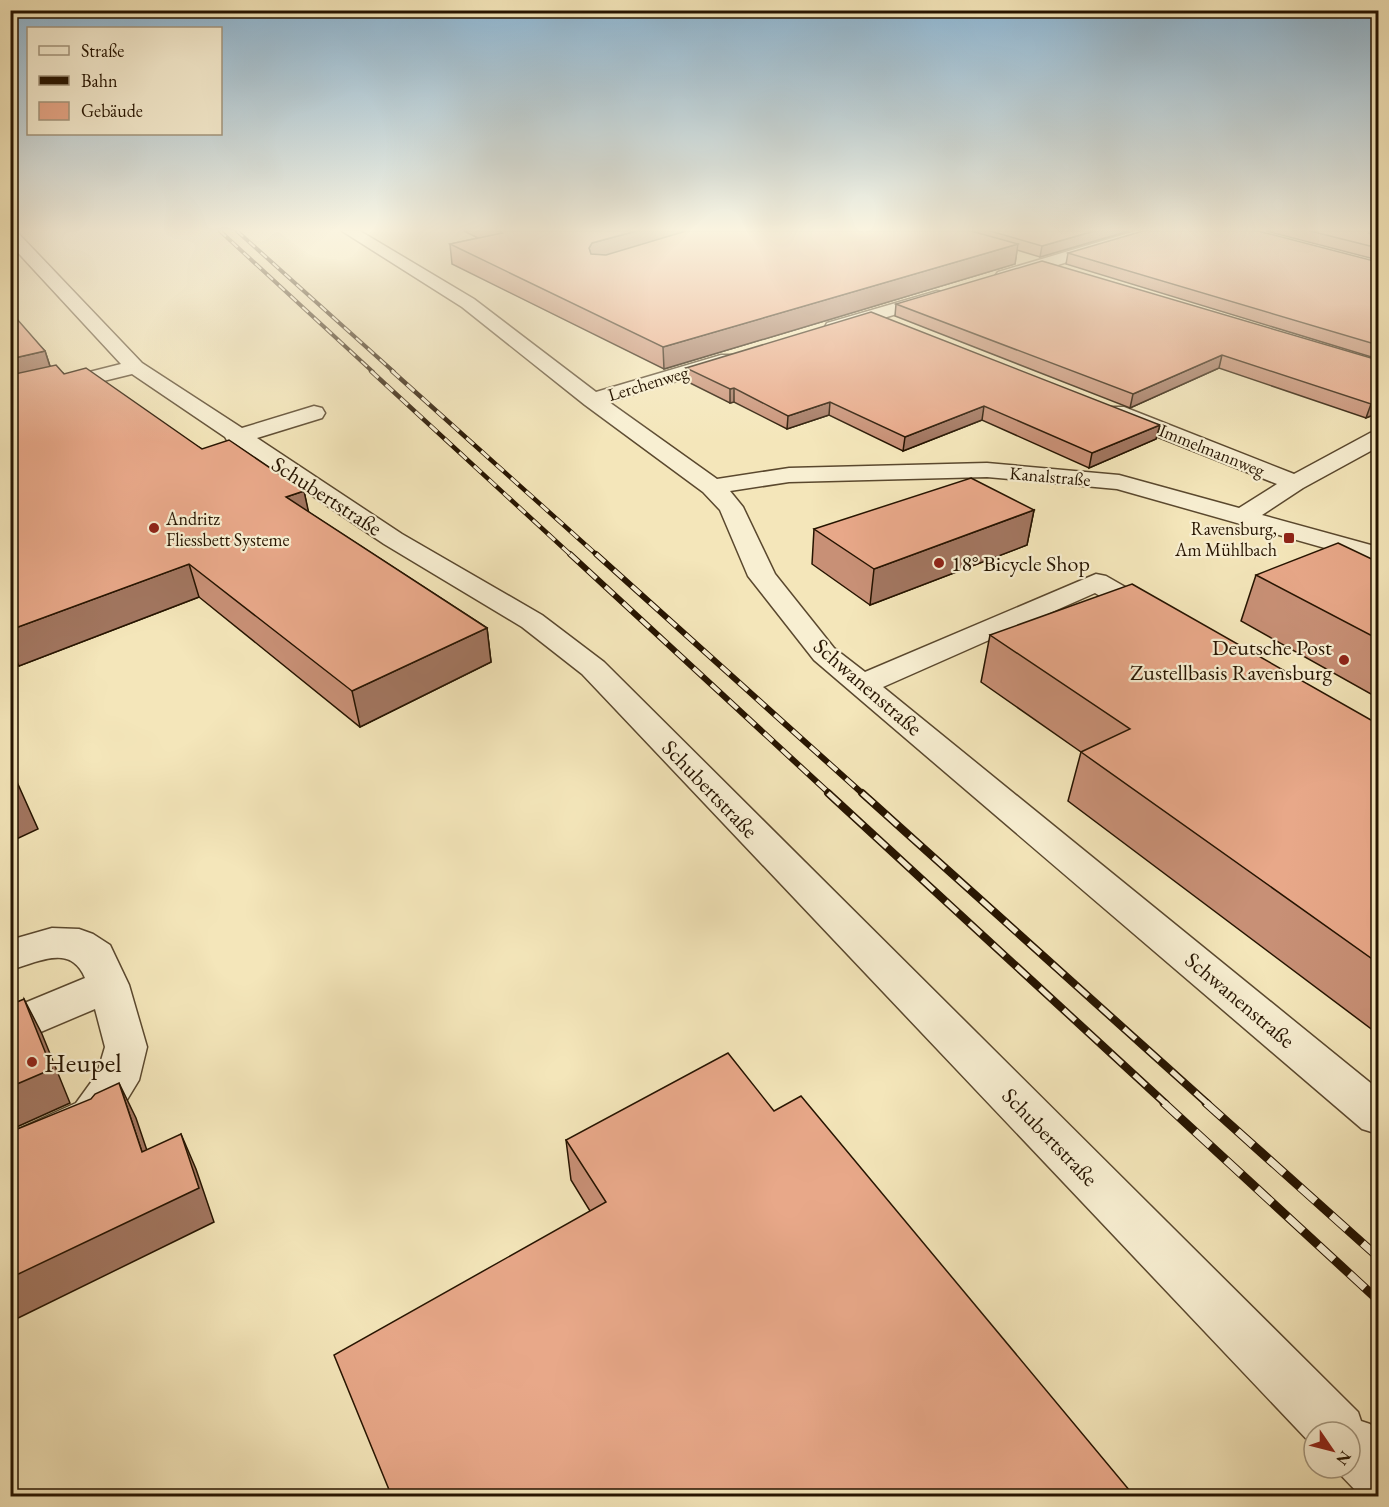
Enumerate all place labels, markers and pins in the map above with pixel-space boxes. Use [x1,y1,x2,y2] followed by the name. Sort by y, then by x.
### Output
[165,507,290,551] place label: Andritz Fliessbett Systeme
[1174,517,1277,561] place label: Ravensburg, Am Mühlbach
[147,521,161,535] marker: Andritz Fliessbett Systeme
[1282,531,1296,545] marker: Ravensburg, Am Mühlbach
[951,549,1090,578] place label: 18° Bicycle Shop
[932,556,946,570] marker: 18° Bicycle Shop
[1130,633,1332,687] place label: Deutsche Post Zustellbasis Ravensburg
[1337,653,1351,667] marker: Deutsche Post Zustellbasis Ravensburg
[44,1045,122,1080] place label: Heupel
[25,1055,39,1069] marker: Heupel

